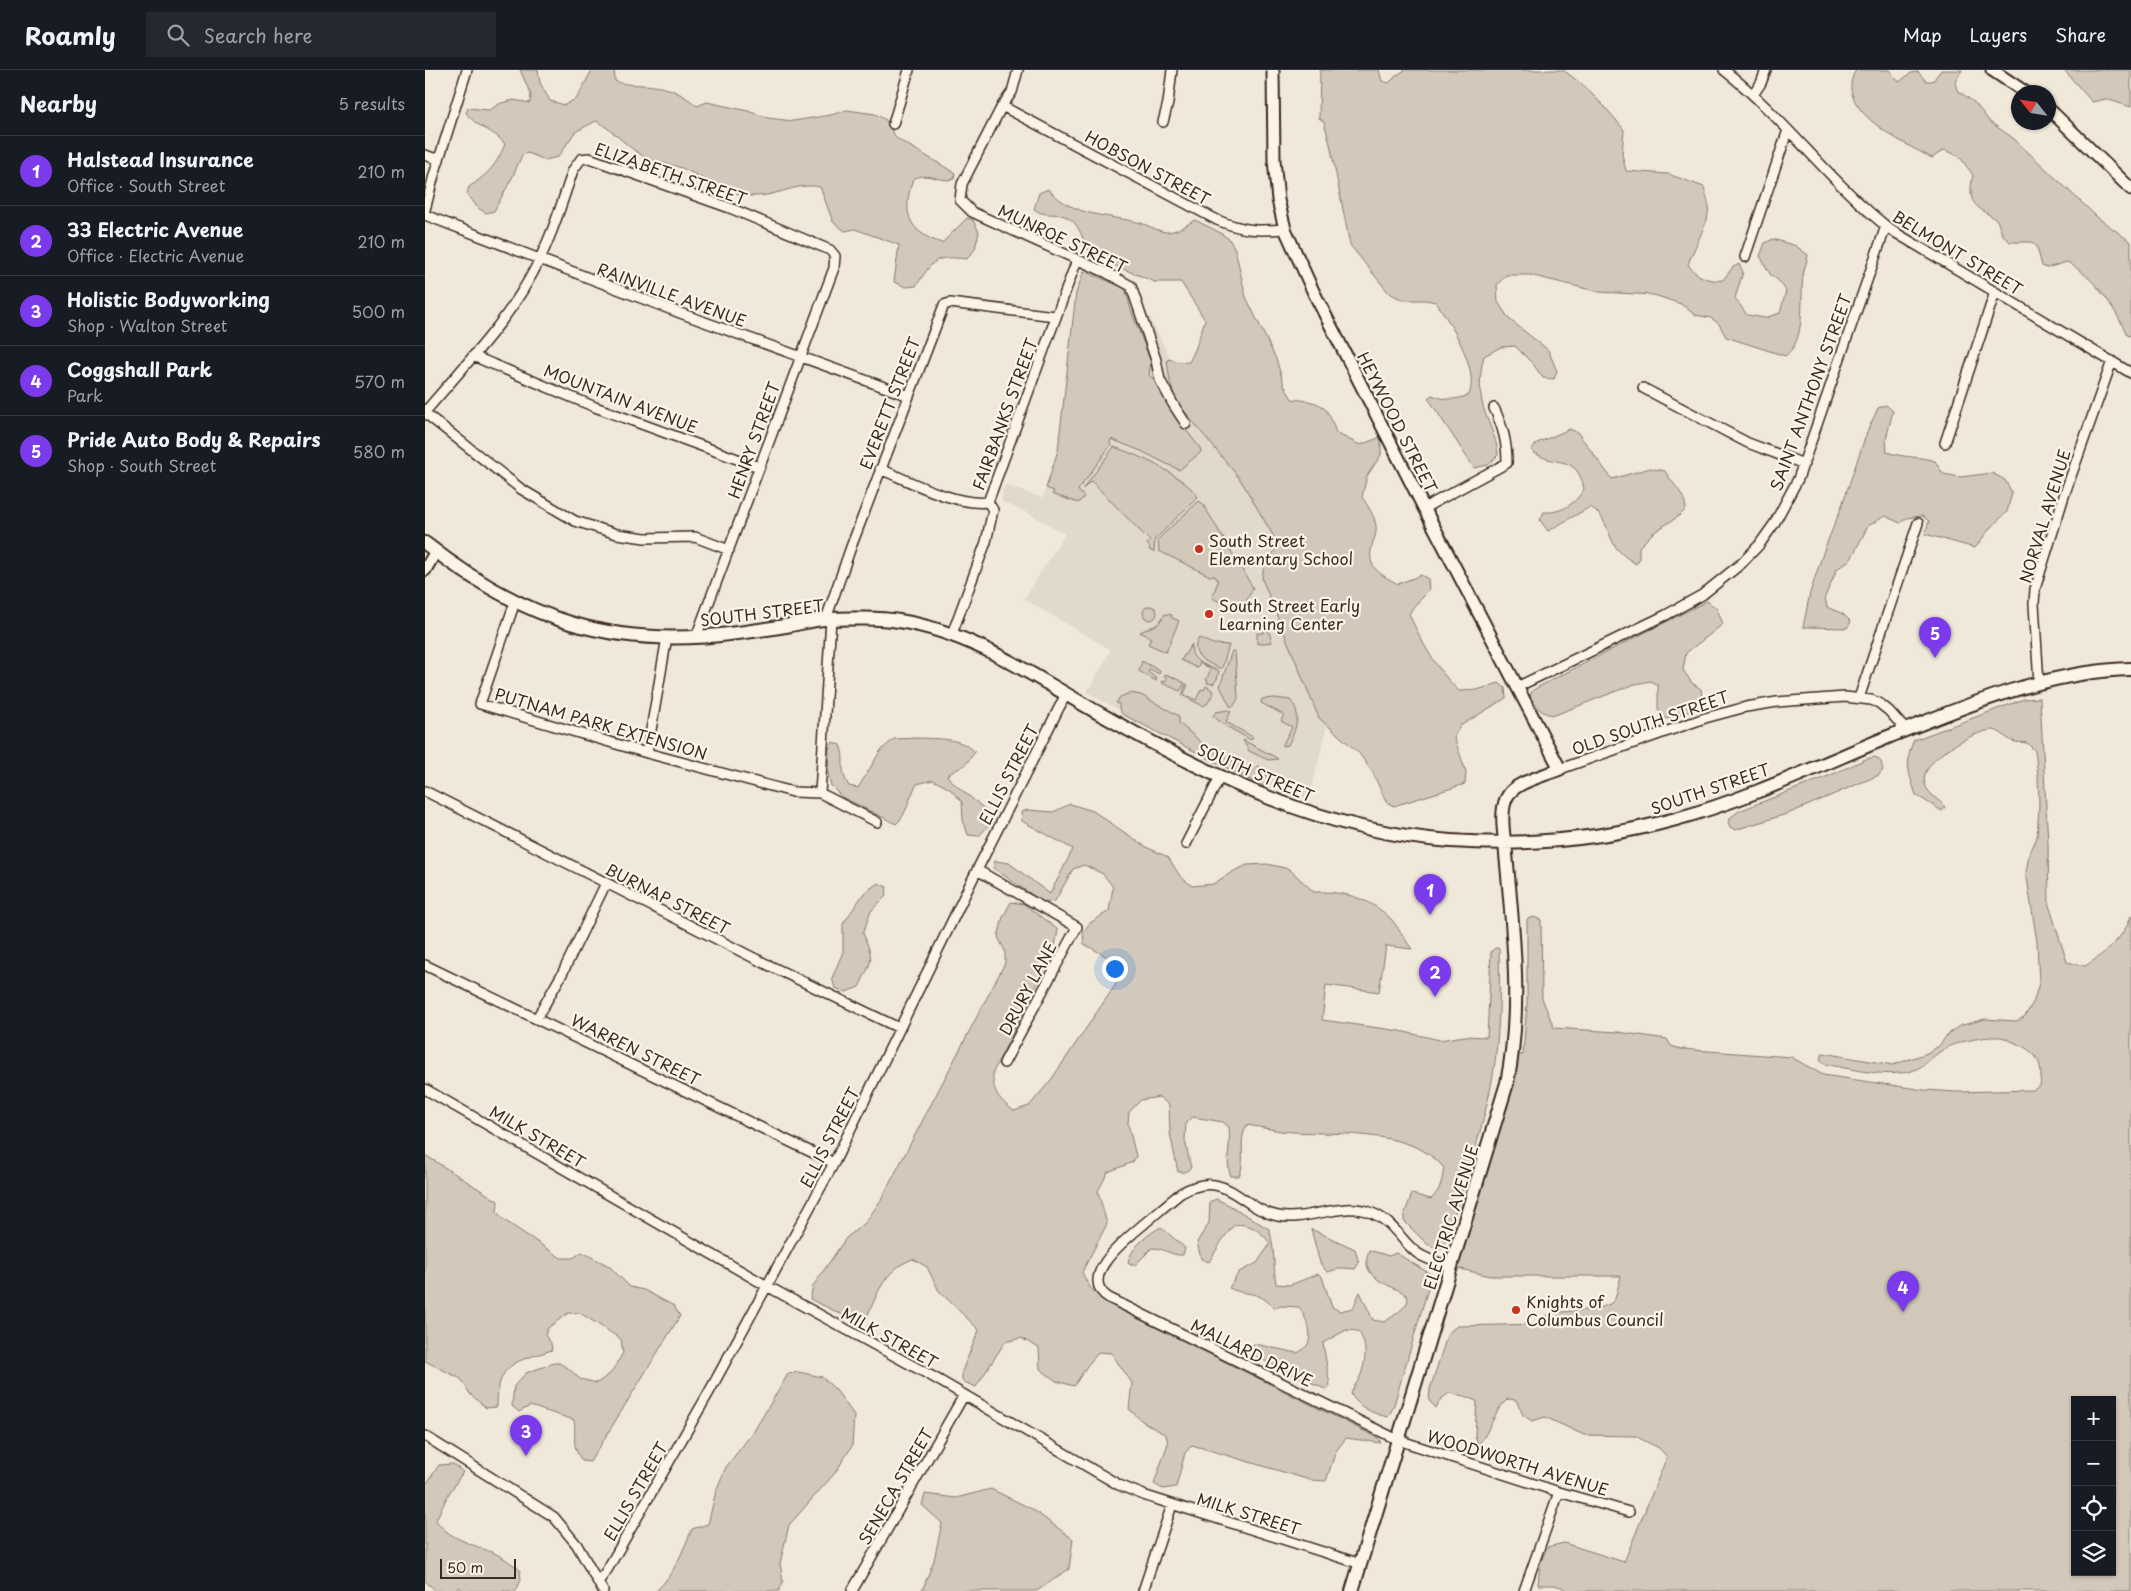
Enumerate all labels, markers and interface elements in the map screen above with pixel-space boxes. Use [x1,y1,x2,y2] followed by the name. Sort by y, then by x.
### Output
[146,12,496,57] search box
[25,17,116,53] text: Roamly
[164,21,192,49] icon: search
[204,21,312,49] text: Search here
[1903,21,1942,48] text: Map
[1970,21,2027,48] text: Layers
[2055,21,2106,48] text: Share
[2011,85,2056,130] north arrow
[20,87,97,119] text: Nearby
[338,91,405,115] text: 5 results
[1081,124,1215,210] street label: HOBSON STREET
[592,136,750,210] street label: ELIZABETH STREET
[67,145,254,173] text: Halstead Insurance
[32,159,40,183] text: 1
[357,159,405,183] text: 210 m
[67,173,225,197] text: Office · South Street
[994,198,1132,278] street label: MUNROE STREET
[1889,204,2028,300] street label: BELMONT STREET
[67,215,243,243] text: 33 Electric Avenue
[30,229,42,253] text: 2
[357,229,405,253] text: 210 m
[67,243,244,267] text: Office · Electric Avenue
[594,256,750,332] street label: RAINVILLE AVENUE
[67,285,270,313] text: Holistic Bodyworking
[1763,290,1857,494] street label: SAINT ANTHONY STREET
[31,299,41,323] text: 3
[352,299,405,323] text: 500 m
[67,313,227,337] text: Shop · Walton Street
[853,333,925,473] street label: EVERETT STREET
[965,335,1043,493] street label: FAIRBANKS STREET
[1352,347,1444,497] street label: HEYWOOD STREET
[67,355,212,383] text: Coggshall Park
[541,358,701,438] street label: MOUNTAIN AVENUE
[31,369,41,393] text: 4
[354,369,405,393] text: 570 m
[721,378,785,502] street label: HENRY STREET
[67,383,103,407] text: Park
[67,425,321,453] text: Pride Auto Body & Repairs
[31,439,41,463] text: 5
[353,439,405,463] text: 580 m
[2012,446,2076,586] street label: NORVAL AVENUE
[67,453,216,477] text: Shop · South Street
[1209,528,1353,570] place label: South Street Elementary School
[1193,543,1205,555] marker: South Street Elementary School
[699,592,825,632] street label: SOUTH STREET
[1219,593,1360,635] place label: South Street Early Learning Center
[1203,608,1215,620] marker: South Street Early Learning Center
[1919,617,1951,658] pin: 5
[492,681,710,765] street label: PUTNAM PARK EXTENSION
[1568,684,1732,760] street label: OLD SOUTH STREET
[972,719,1044,828] street label: ELLIS STREET
[1194,737,1318,807] street label: SOUTH STREET
[1647,756,1773,820] street label: SOUTH STREET
[602,856,735,940] street label: BURNAP STREET
[1414,874,1446,915] pin: 1
[992,937,1062,1039] street label: DRURY LANE
[1102,956,1128,982] your location
[1419,956,1451,997] pin: 2
[567,1007,705,1091] street label: WARREN STREET
[793,1082,865,1191] street label: ELLIS STREET
[486,1099,590,1173] street label: MILK STREET
[1417,1142,1483,1292] street label: ELECTRIC AVENUE
[1887,1271,1919,1312] pin: 4
[1526,1289,1664,1331] place label: Knights of Columbus Council
[837,1301,943,1374] street label: MILK STREET
[1510,1304,1522,1316] marker: Knights of Columbus Council
[1187,1312,1317,1392] street label: MALLARD DRIVE
[2071,1396,2116,1576] map controls
[2071,1396,2116,1441] button: +
[510,1415,542,1456] pin: 3
[852,1423,938,1549] street label: SENECA STREET
[1424,1423,1612,1501] street label: WOODWORTH AVENUE
[597,1437,673,1545] street label: ELLIS STREET
[2071,1441,2116,1486] button: −
[1194,1486,1304,1540] street label: MILK STREET
[2071,1486,2116,1531] button: locate
[2071,1531,2116,1576] button: layers
[440,1556,516,1579] scale bar
[447,1557,483,1578] text: 50 m

